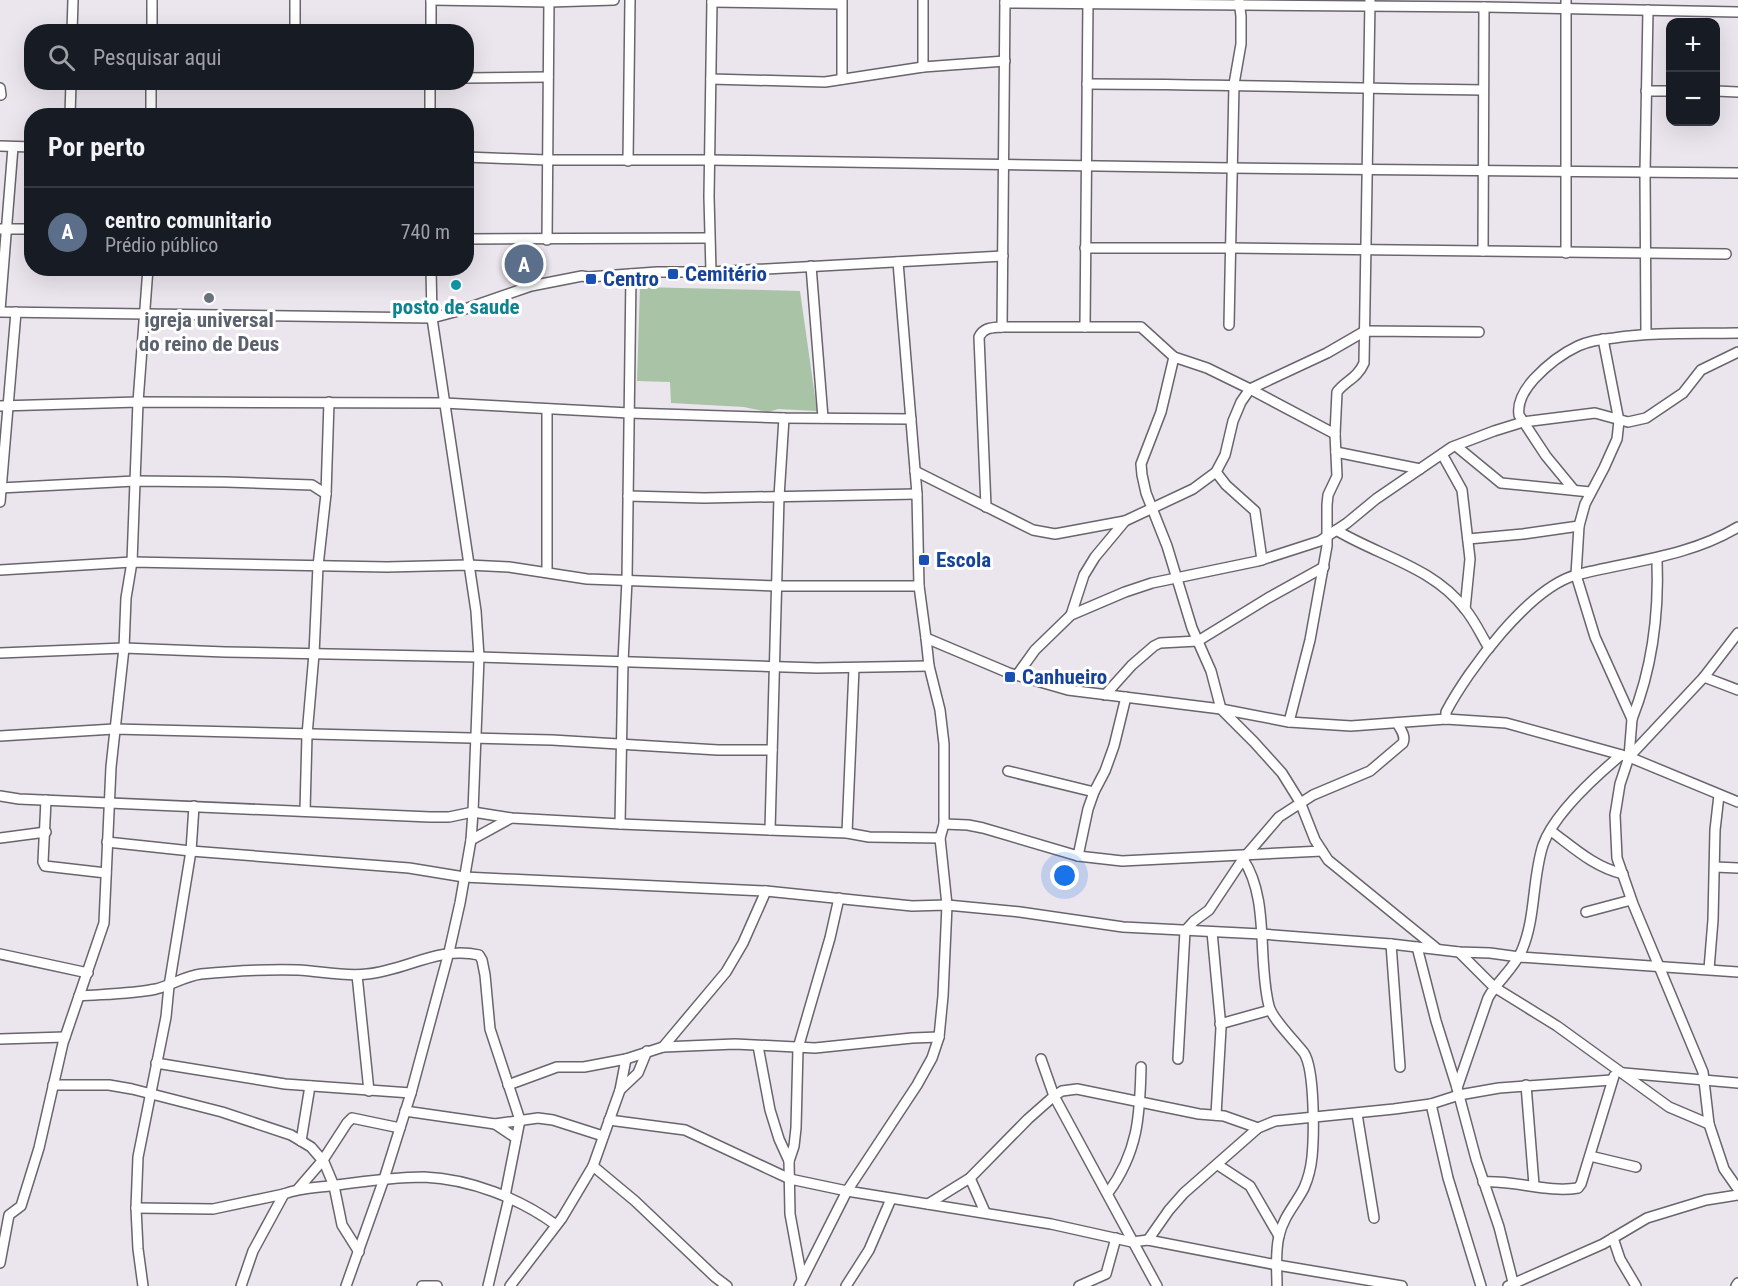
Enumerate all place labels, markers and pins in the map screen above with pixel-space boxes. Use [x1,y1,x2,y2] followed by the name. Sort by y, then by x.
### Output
[504,242,544,286] pin: A
[685,262,767,286] place label: Cemitério
[603,267,659,291] place label: Centro
[666,267,680,281] marker: Cemitério
[584,272,598,286] marker: Centro
[449,278,463,292] marker: posto de saude
[202,291,216,305] marker: igreja universal do reino de Deus
[392,295,520,319] place label: posto de saude
[139,308,279,356] place label: igreja universal do reino de Deus
[936,548,991,572] place label: Escola
[917,553,931,567] marker: Escola
[1022,665,1107,689] place label: Canhueiro
[1003,670,1017,684] marker: Canhueiro

